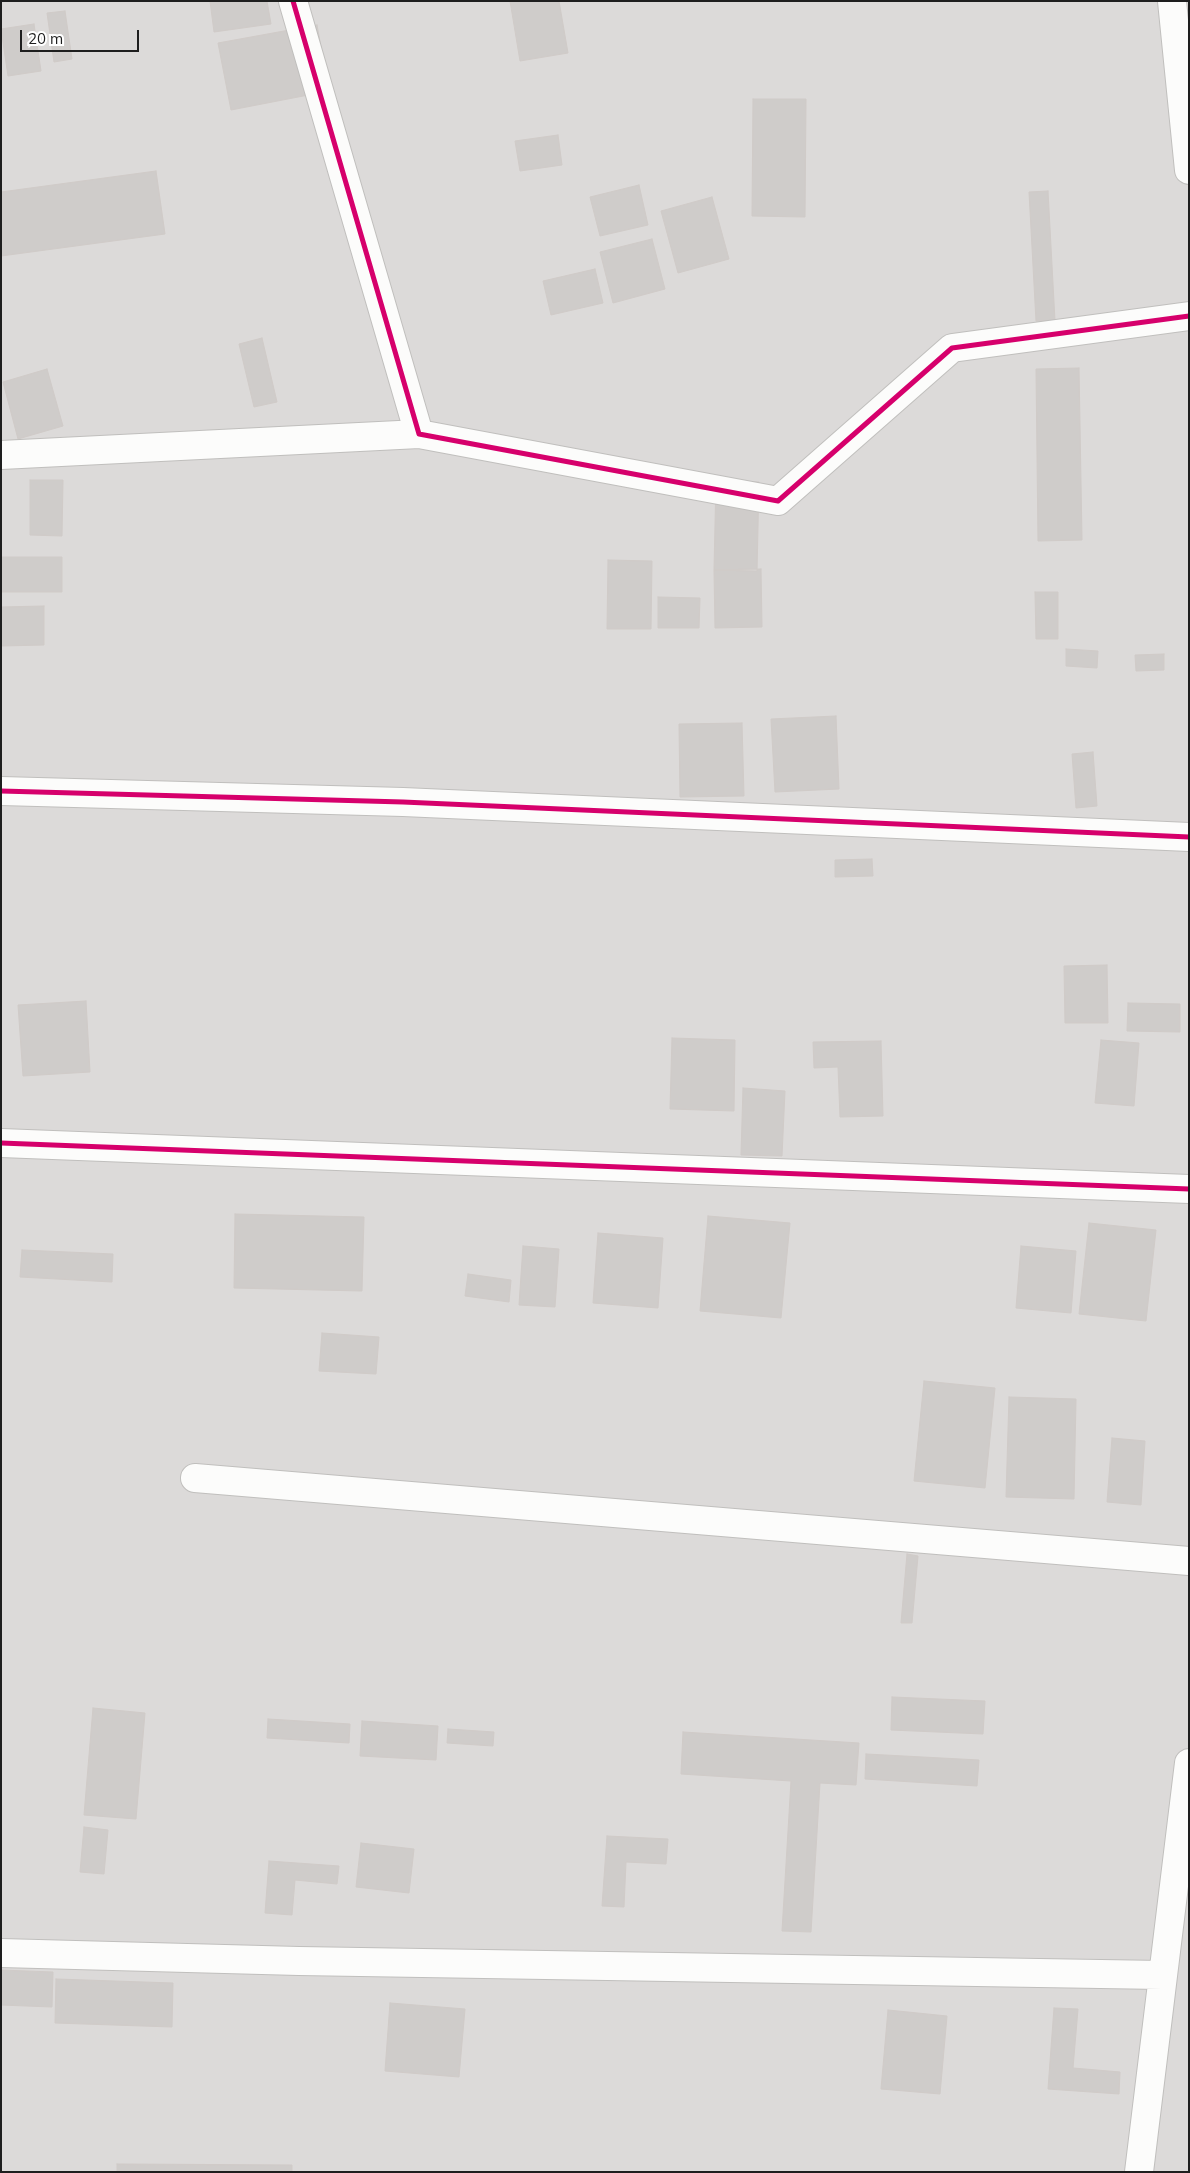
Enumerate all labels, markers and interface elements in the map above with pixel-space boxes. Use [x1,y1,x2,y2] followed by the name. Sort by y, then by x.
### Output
[22,20,141,52] scale bar
[28,29,63,48] text: 20 m

